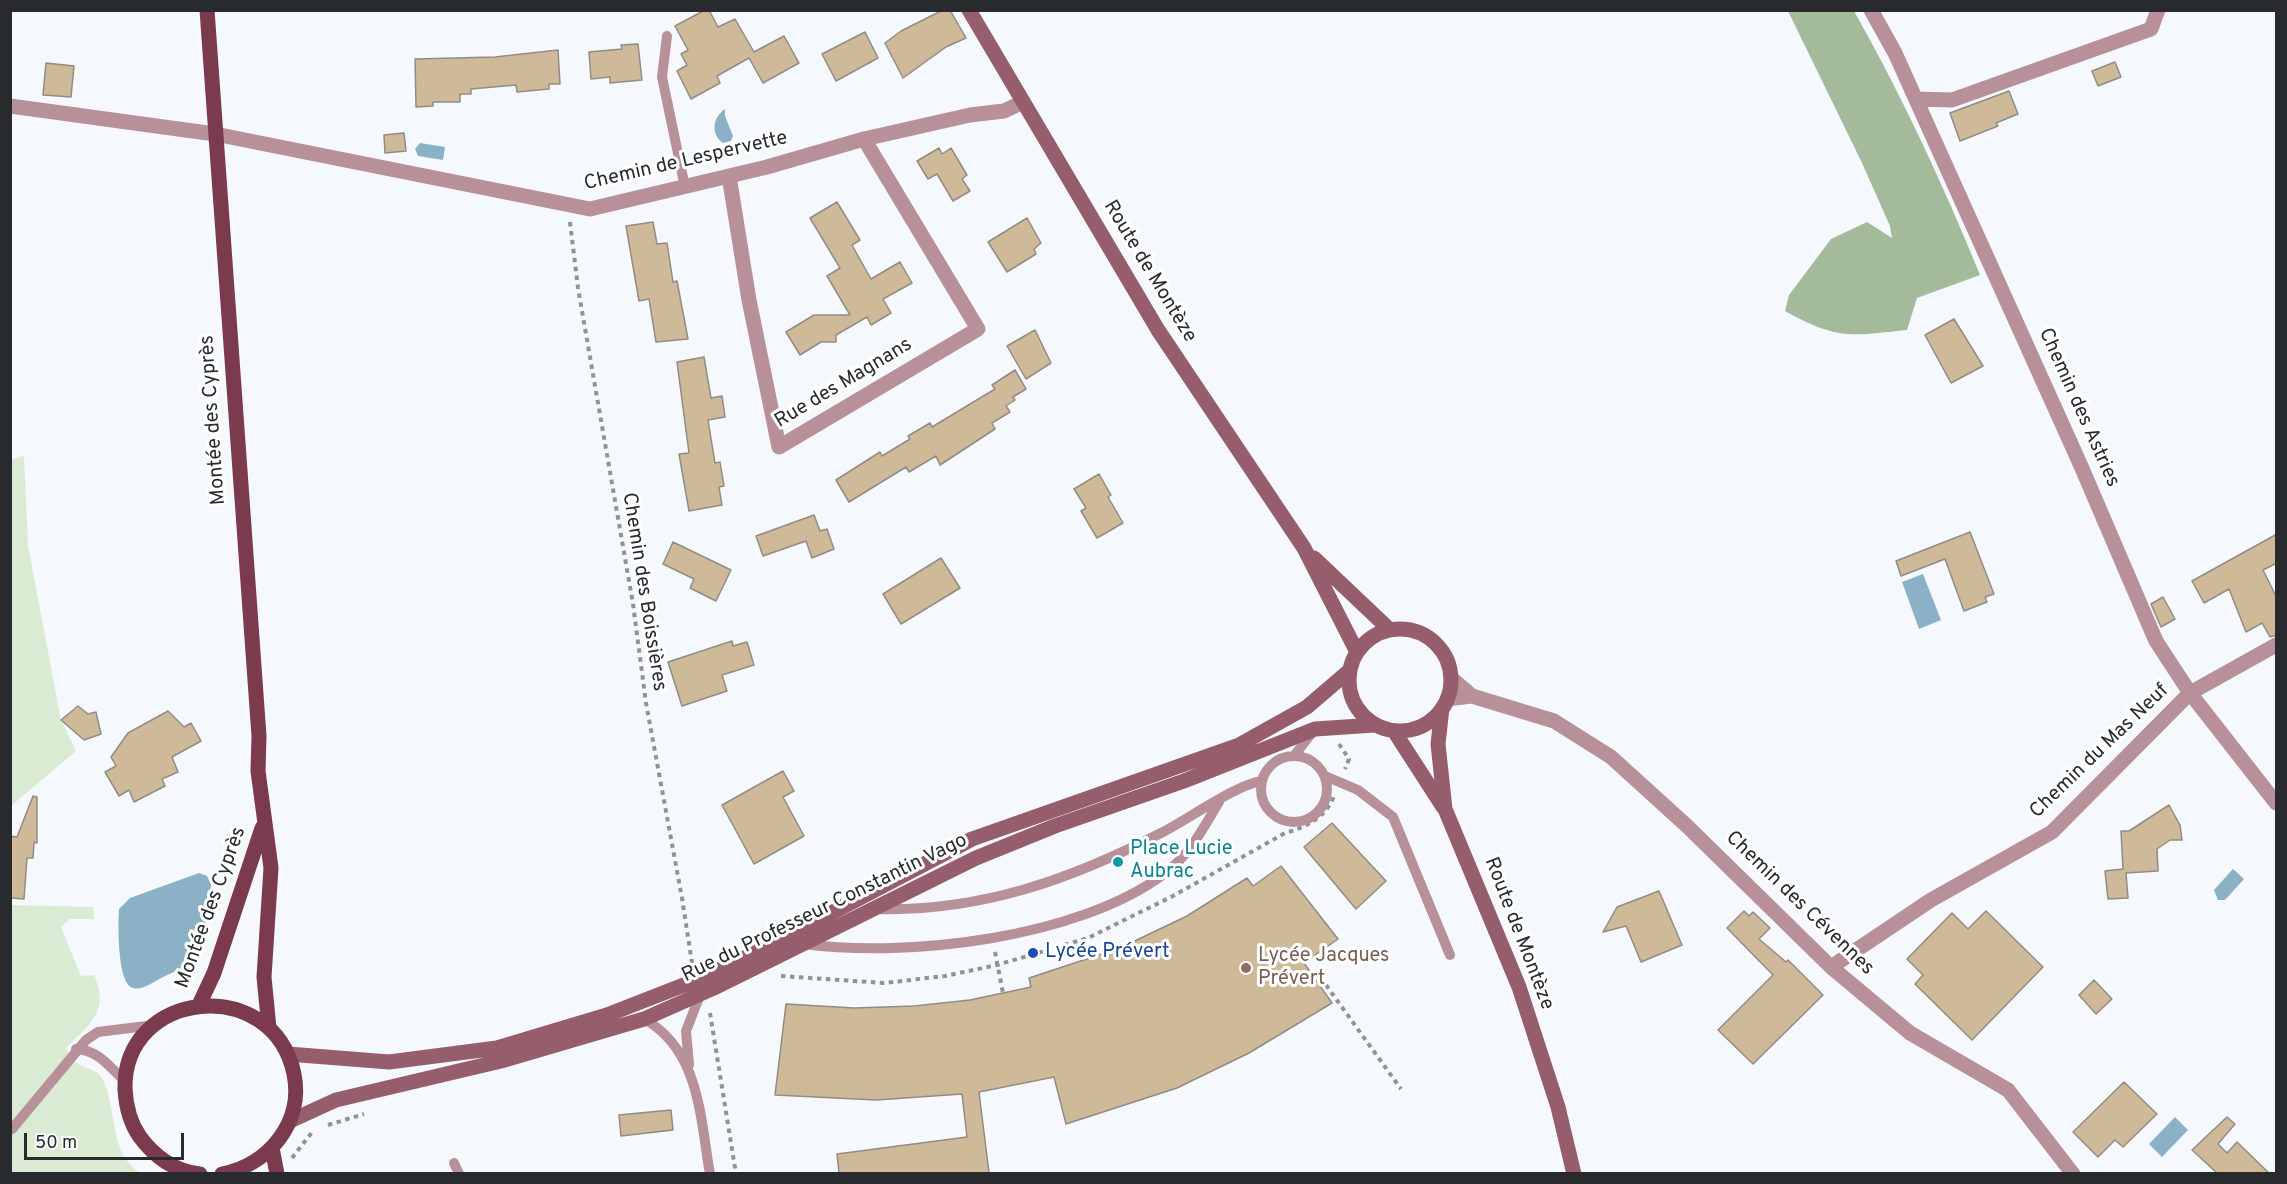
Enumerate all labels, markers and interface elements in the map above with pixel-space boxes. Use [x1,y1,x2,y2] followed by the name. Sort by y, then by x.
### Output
[582,127,790,197] street label: Chemin de Lespervette
[1097,197,1201,347] street label: Route de Montèze
[2032,325,2124,491] street label: Chemin des Astries
[196,334,232,506] street label: Montée des Cyprès
[771,334,917,434] street label: Rue des Magnans
[615,491,671,693] street label: Chemin des Boissières
[2026,680,2174,824] street label: Chemin du Mas Neuf
[172,824,252,992] street label: Montée des Cyprès
[1720,827,1878,981] street label: Chemin des Cévennes
[679,829,971,989] street label: Rue du Professeur Constantin Vago
[1130,838,1232,885] place label: Place Lucie Aubrac
[1478,854,1558,1014] street label: Route de Montèze
[1111,855,1125,869] marker: Place Lucie Aubrac
[1045,941,1170,965] place label: Lycée Prévert
[1258,945,1389,992] place label: Lycée Jacques Prévert
[1026,946,1040,960] marker: Lycée Prévert
[1239,961,1253,975] marker: Lycée Jacques Prévert
[27,1121,188,1159] scale bar
[35,1132,77,1155] text: 50 m

